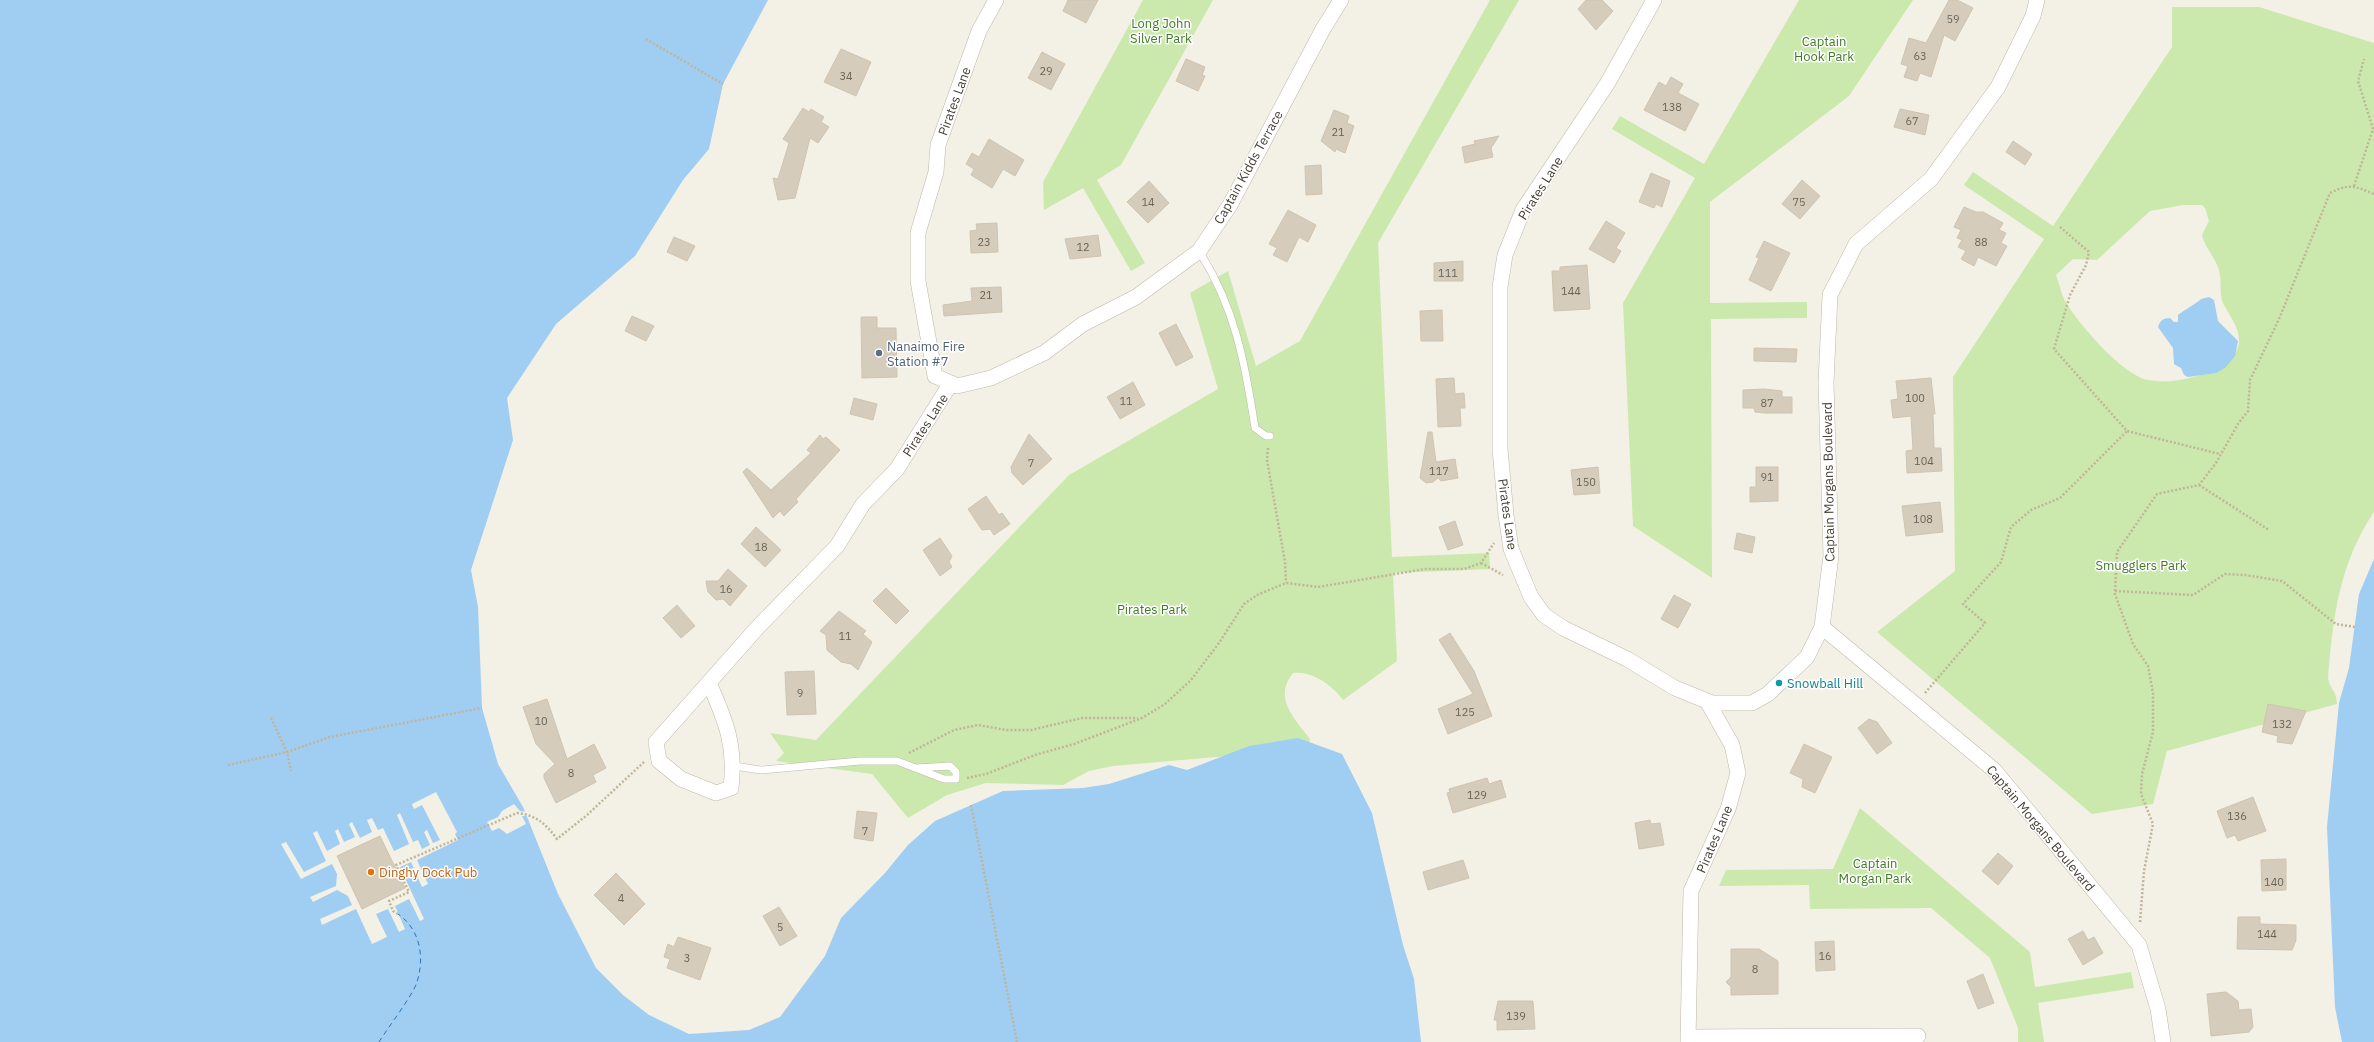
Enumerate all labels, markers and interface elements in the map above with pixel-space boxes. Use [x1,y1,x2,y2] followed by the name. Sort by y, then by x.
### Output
[1946,12,1960,26] house number: 59
[1130,15,1192,47] park label: Long John Silver Park
[1794,33,1854,65] park label: Captain Hook Park
[1913,49,1927,63] house number: 63
[1039,64,1053,78] house number: 29
[934,65,975,138] street label: Pirates Lane
[839,69,853,83] house number: 34
[1662,100,1682,114] house number: 138
[1210,107,1287,227] street label: Captain Kidds Terrace
[1905,114,1919,128] house number: 67
[1331,125,1345,139] house number: 21
[1514,153,1567,223] street label: Pirates Lane
[1141,195,1155,209] house number: 14
[1792,195,1806,209] house number: 75
[977,235,991,249] house number: 23
[1974,235,1988,249] house number: 88
[1076,240,1090,254] house number: 12
[1438,266,1458,280] house number: 111
[1561,284,1581,298] house number: 144
[979,288,993,302] house number: 21
[887,338,965,370] place label: Nanaimo Fire Station #7
[874,348,884,358] marker: Nanaimo Fire Station #7
[899,391,952,460] street label: Pirates Lane
[1905,391,1925,405] house number: 100
[1119,394,1133,408] house number: 11
[1760,396,1774,410] house number: 87
[1819,402,1838,562] street label: Captain Morgans Boulevard
[1914,454,1934,468] house number: 104
[1028,456,1034,470] house number: 7
[1429,464,1449,478] house number: 117
[1760,470,1774,484] house number: 91
[1576,475,1596,489] house number: 150
[1494,477,1521,551] street label: Pirates Lane
[1913,512,1933,526] house number: 108
[754,540,768,554] house number: 18
[2095,557,2187,574] park label: Smugglers Park
[719,582,733,596] house number: 16
[1117,601,1187,618] park label: Pirates Park
[838,629,852,643] house number: 11
[1787,675,1864,692] place label: Snowball Hill
[1774,678,1784,688] marker: Snowball Hill
[797,686,803,700] house number: 9
[1455,705,1475,719] house number: 125
[534,714,548,728] house number: 10
[2272,717,2292,731] house number: 132
[1983,762,2098,895] street label: Captain Morgans Boulevard
[568,766,574,780] house number: 8
[1467,788,1487,802] house number: 129
[1693,803,1736,876] street label: Pirates Lane
[2227,809,2247,823] house number: 136
[862,824,868,838] house number: 7
[1839,855,1912,887] park label: Captain Morgan Park
[379,864,477,881] place label: Dinghy Dock Pub
[366,867,376,877] marker: Dinghy Dock Pub
[2264,875,2284,889] house number: 140
[618,891,625,905] house number: 4
[777,920,783,934] house number: 5
[2257,927,2277,941] house number: 144
[1818,949,1832,963] house number: 16
[684,951,690,965] house number: 3
[1752,962,1758,976] house number: 8
[1506,1009,1526,1023] house number: 139

